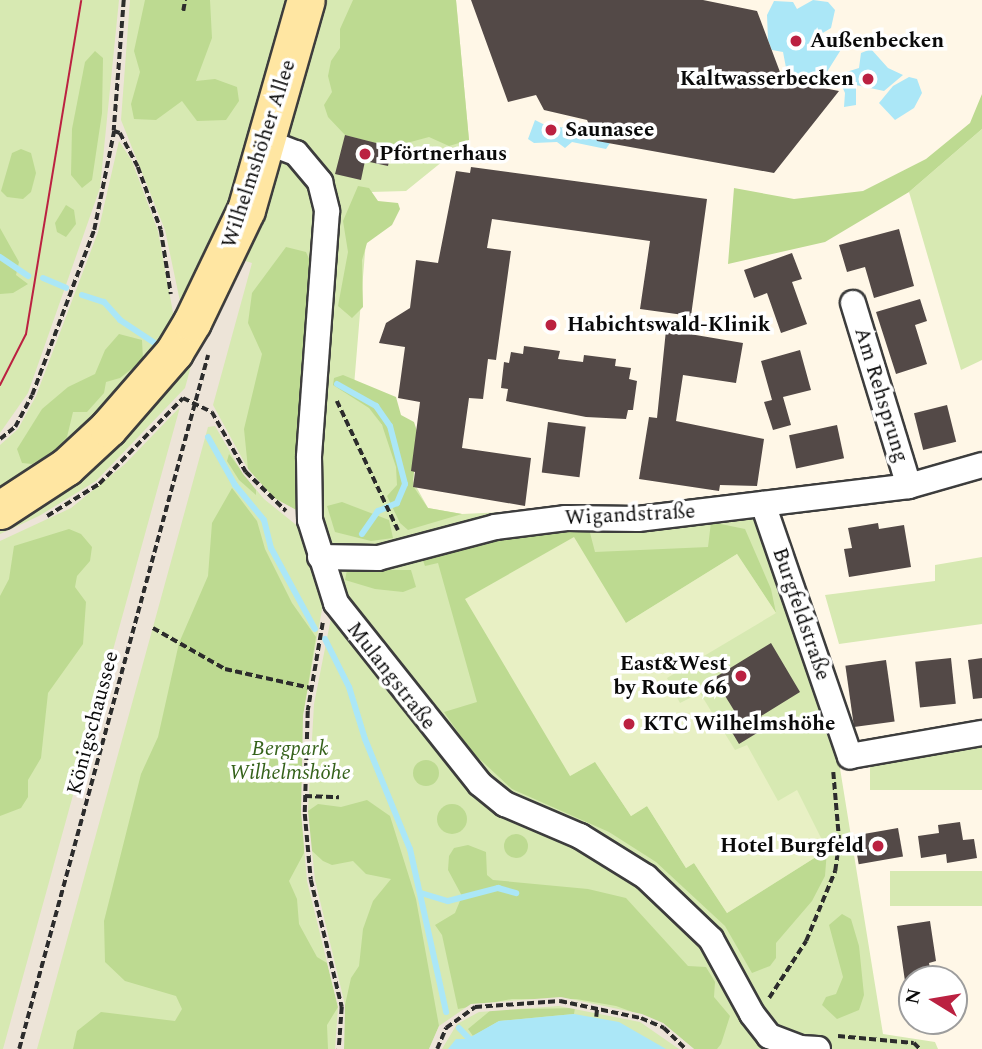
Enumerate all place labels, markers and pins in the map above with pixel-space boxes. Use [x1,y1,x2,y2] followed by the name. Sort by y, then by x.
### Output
[810,28,944,54] place label: Außenbecken
[788,33,804,49] marker: Außenbecken
[680,66,854,92] place label: Kaltwasserbecken
[860,71,876,87] marker: Kaltwasserbecken
[565,117,654,143] place label: Saunasee
[543,122,559,138] marker: Saunasee
[379,141,507,167] place label: Pförtnerhaus
[357,146,373,162] marker: Pförtnerhaus
[567,312,770,338] place label: Habichtswald-Klinik
[541,315,561,335] marker: Habichtswald-Klinik
[613,651,727,701] place label: East&West by Route 66
[733,668,749,684] marker: East&West by Route 66
[643,711,835,737] place label: KTC Wilhelmshöhe
[621,716,637,732] marker: KTC Wilhelmshöhe
[720,833,864,859] place label: Hotel Burgfeld
[870,838,886,854] marker: Hotel Burgfeld

